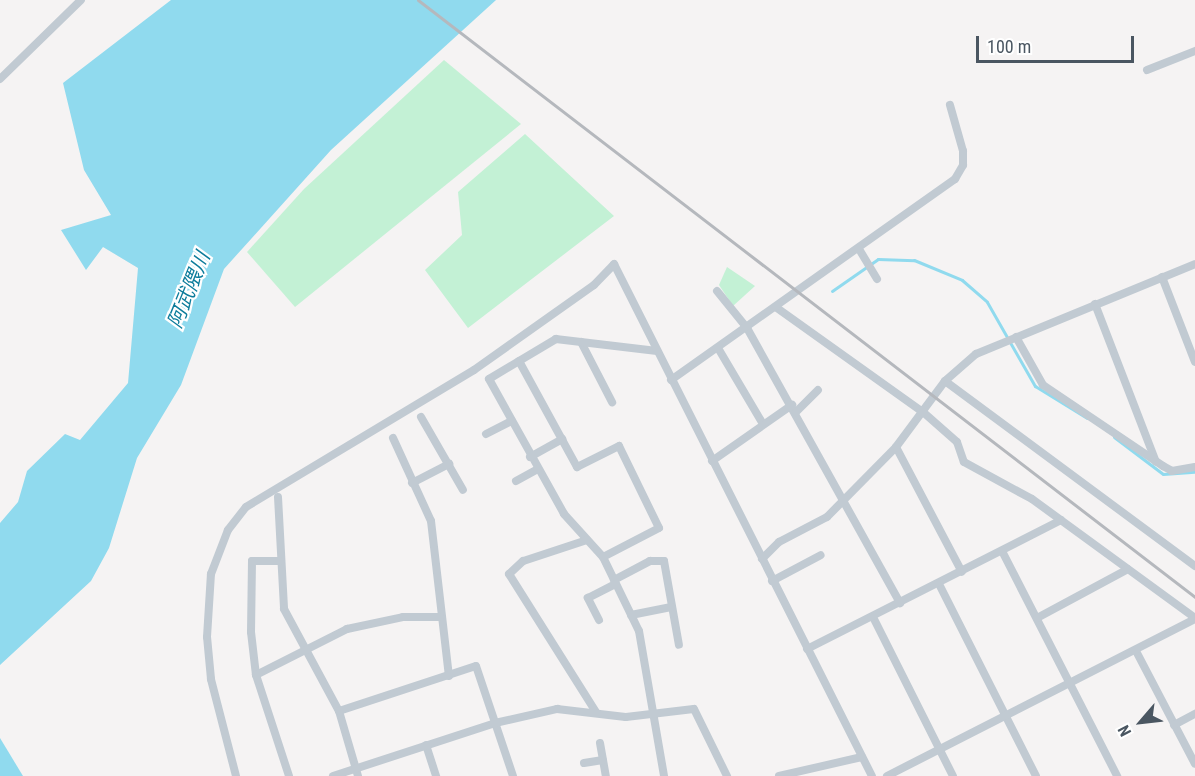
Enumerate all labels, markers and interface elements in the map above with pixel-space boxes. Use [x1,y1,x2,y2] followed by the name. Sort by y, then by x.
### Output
[979,24,1136,62] scale bar
[987,36,1031,57] text: 100 m
[163,248,215,332] water label: 阿武隈川
[1111,692,1171,752] north arrow
[1114,722,1135,739] text: N

